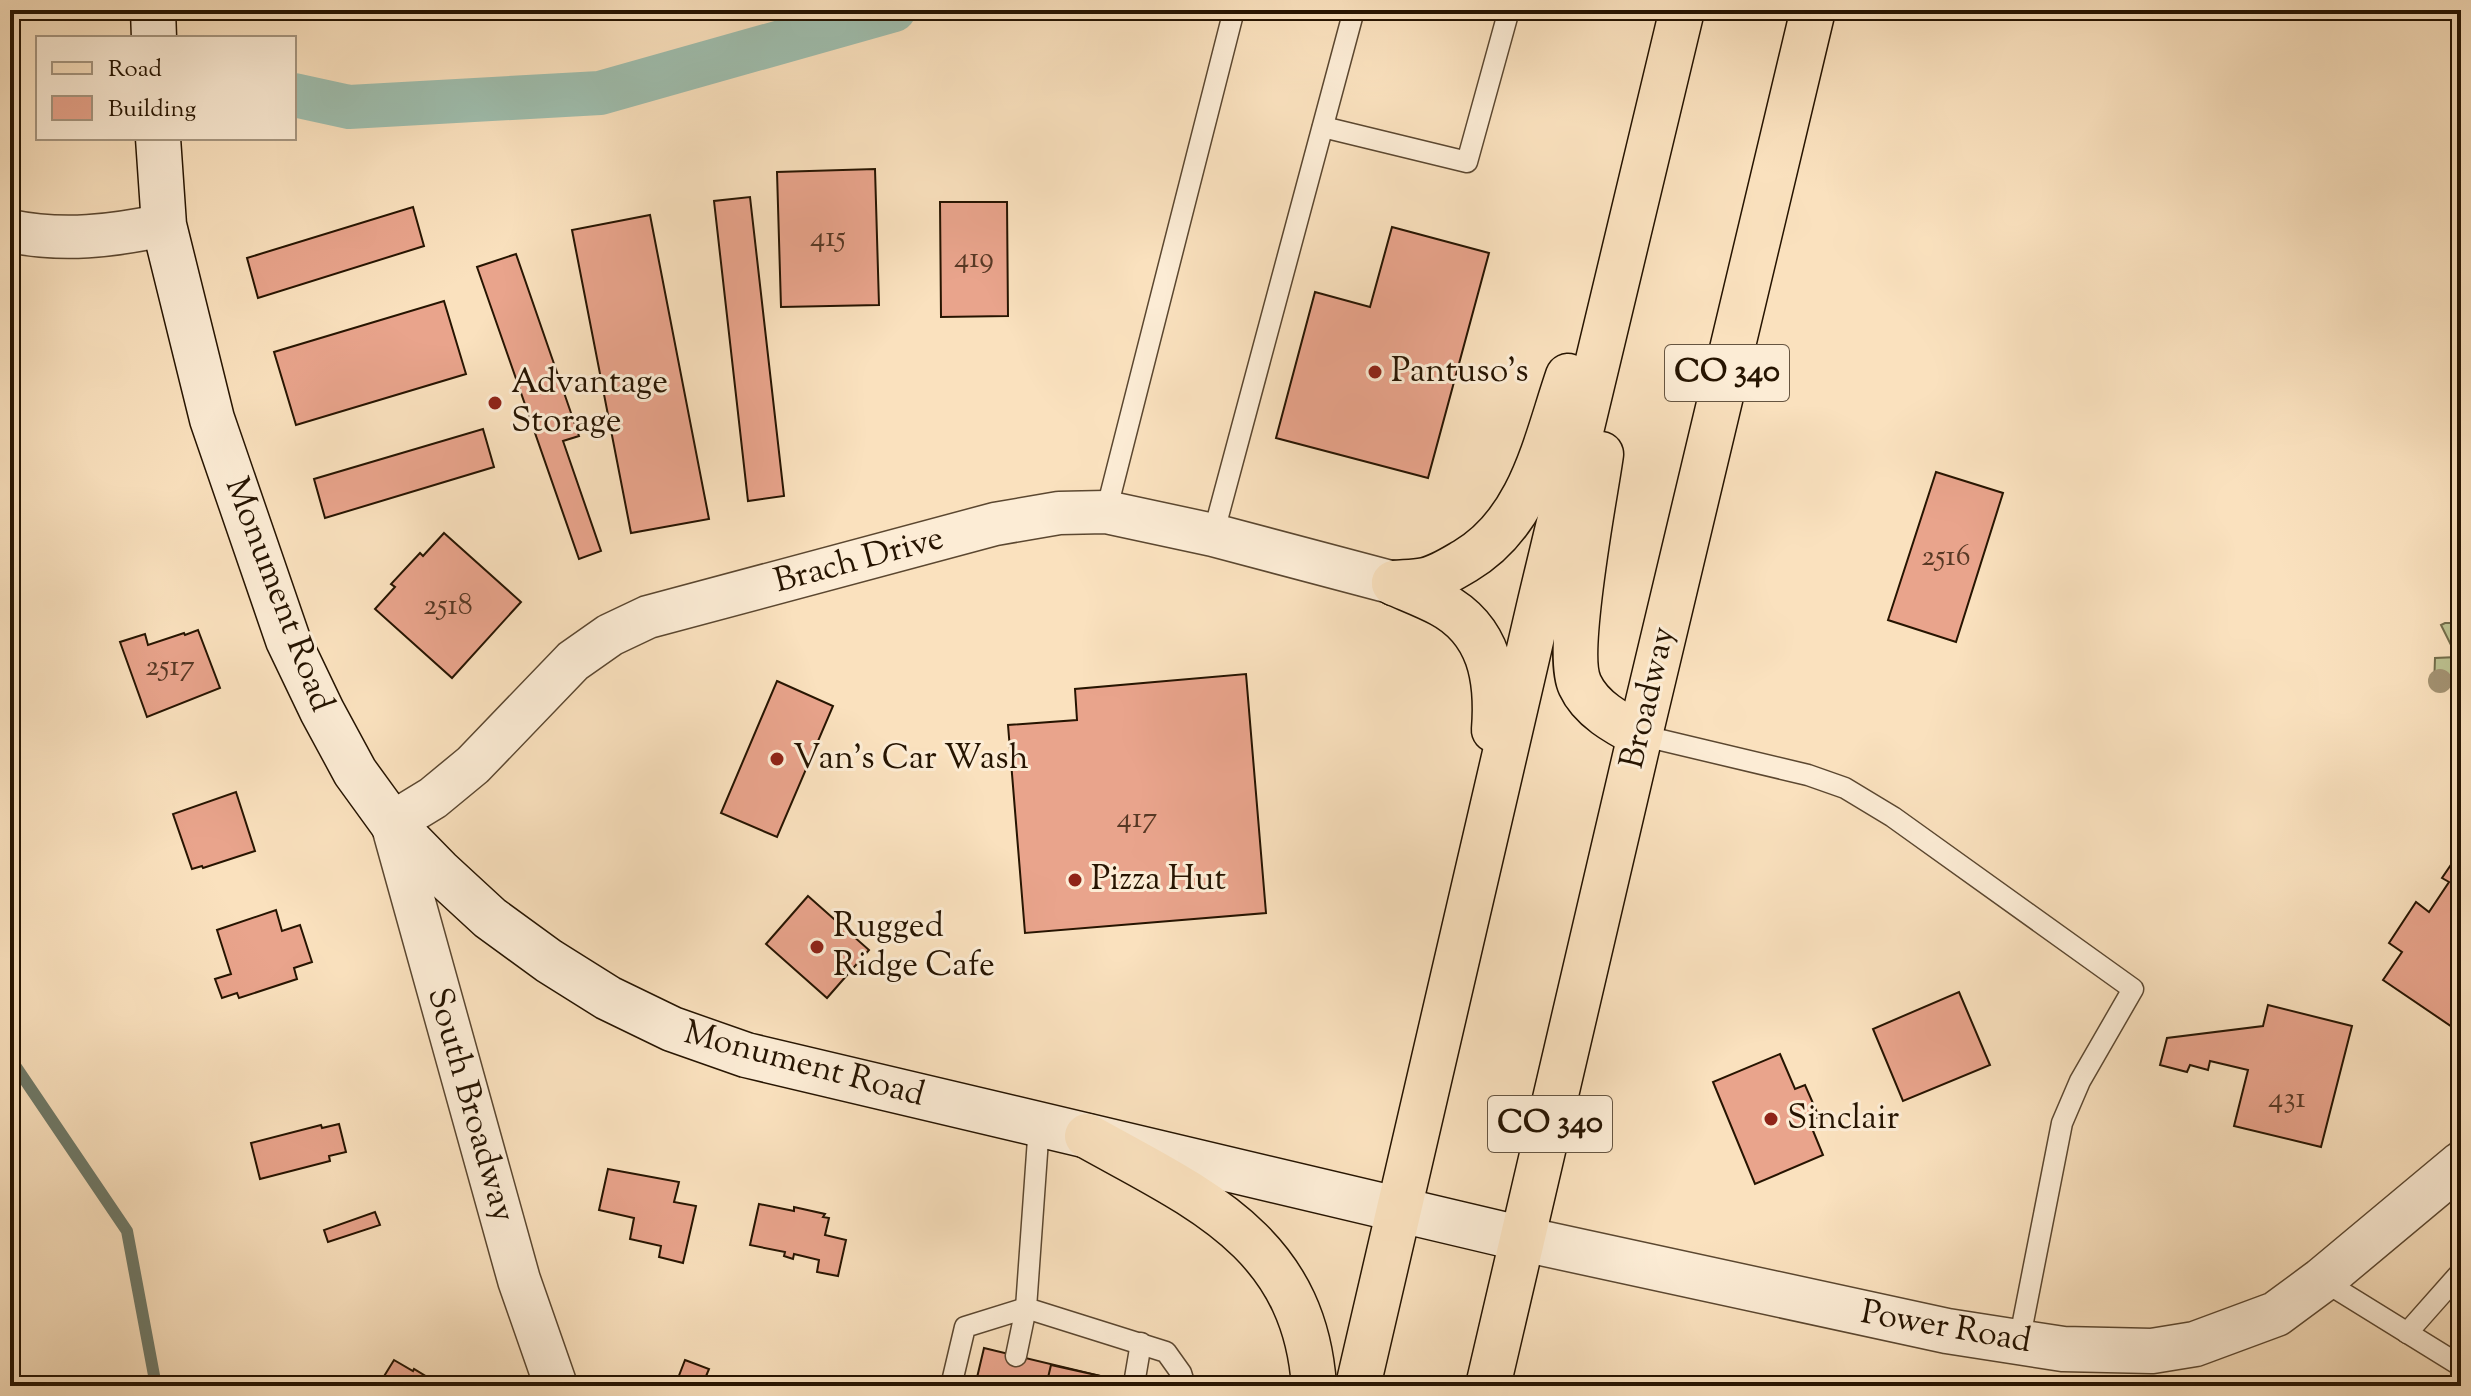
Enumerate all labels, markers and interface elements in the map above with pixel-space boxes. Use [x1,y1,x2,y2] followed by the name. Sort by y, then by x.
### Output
[36,36,296,140] legend
[108,53,162,87] text: Road
[108,93,197,127] text: Building
[810,217,846,260] house number: 415
[954,238,994,281] house number: 419
[1665,345,1789,401] road number: CO 340
[1391,348,1529,397] place label: Pantuso's
[511,359,668,447] place label: Advantage Storage
[1366,363,1384,381] marker: Pantuso's
[486,394,504,412] marker: Advantage Storage
[211,471,345,719] street label: Monument Road
[769,515,949,607] street label: Brach Drive
[1921,536,1971,579] house number: 2516
[423,585,473,628] house number: 2518
[1609,622,1689,774] street label: Broadway
[145,646,195,689] house number: 2517
[793,735,1029,784] place label: Van's Car Wash
[768,750,786,768] marker: Van's Car Wash
[1117,798,1157,841] house number: 417
[1091,856,1226,905] place label: Pizza Hut
[1066,871,1084,889] marker: Pizza Hut
[833,903,995,991] place label: Rugged Ridge Cafe
[808,938,826,956] marker: Rugged Ridge Cafe
[413,982,527,1228] street label: South Broadway
[678,1009,930,1121] street label: Monument Road
[2268,1078,2306,1121] house number: 431
[1787,1095,1900,1144] place label: Sinclair
[1488,1096,1612,1152] road number: CO 340
[1762,1110,1780,1128] marker: Sinclair
[1857,1289,2035,1367] street label: Power Road

